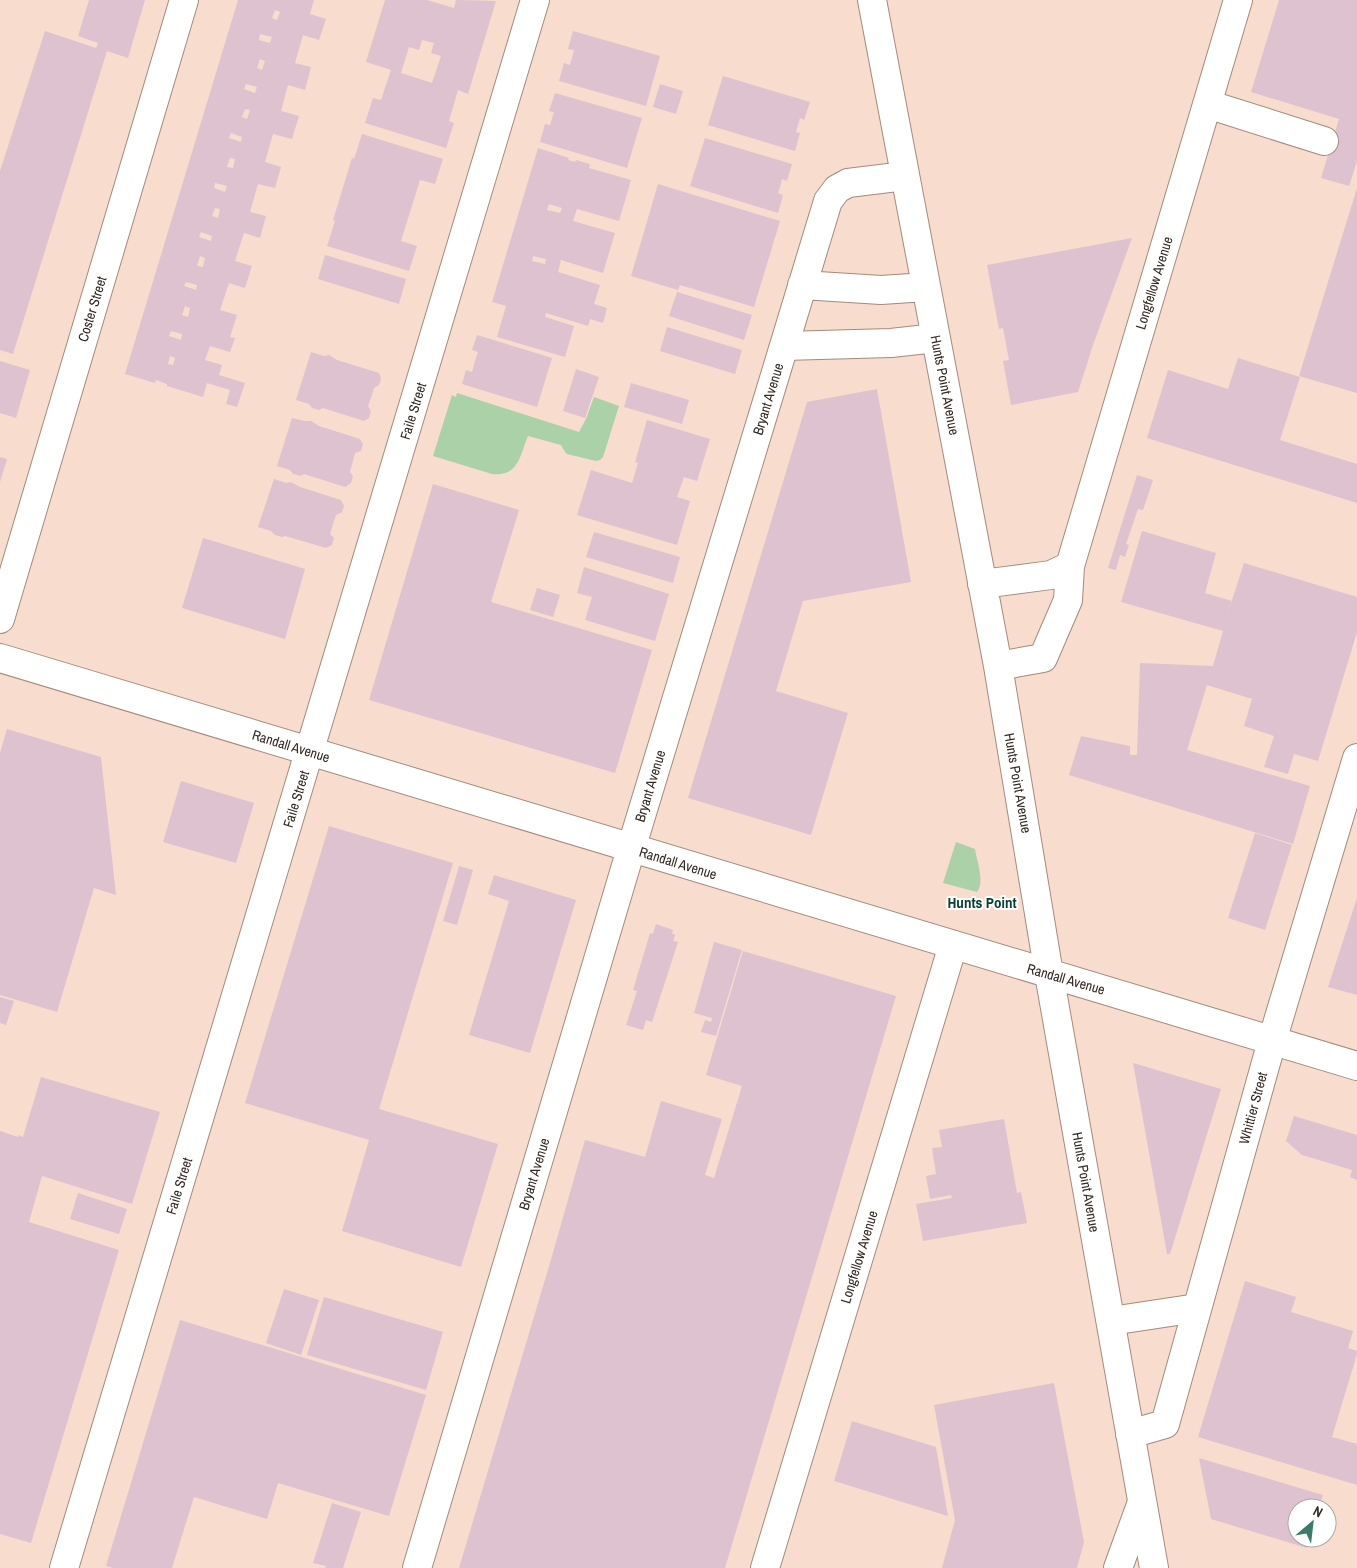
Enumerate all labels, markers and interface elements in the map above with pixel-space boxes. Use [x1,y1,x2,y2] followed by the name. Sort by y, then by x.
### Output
[1131,234,1177,332] street label: Longfellow Avenue
[74,274,110,344] street label: Coster Street
[927,334,963,436] street label: Hunts Point Avenue
[749,361,787,437] street label: Bryant Avenue
[396,380,430,442] street label: Faile Street
[250,726,332,766] street label: Randall Avenue
[1000,732,1036,834] street label: Hunts Point Avenue
[631,748,669,824] street label: Bryant Avenue
[279,768,313,830] street label: Faile Street
[637,843,719,883] street label: Randall Avenue
[947,892,1017,913] district label: Hunts Point
[1025,959,1107,999] street label: Randall Avenue
[1235,1070,1271,1146] street label: Whittier Street
[1068,1131,1104,1233] street label: Hunts Point Avenue
[515,1136,553,1212] street label: Bryant Avenue
[162,1155,196,1217] street label: Faile Street
[836,1208,882,1306] street label: Longfellow Avenue
[1287,1498,1337,1548] north arrow
[1310,1502,1326,1521] text: N

